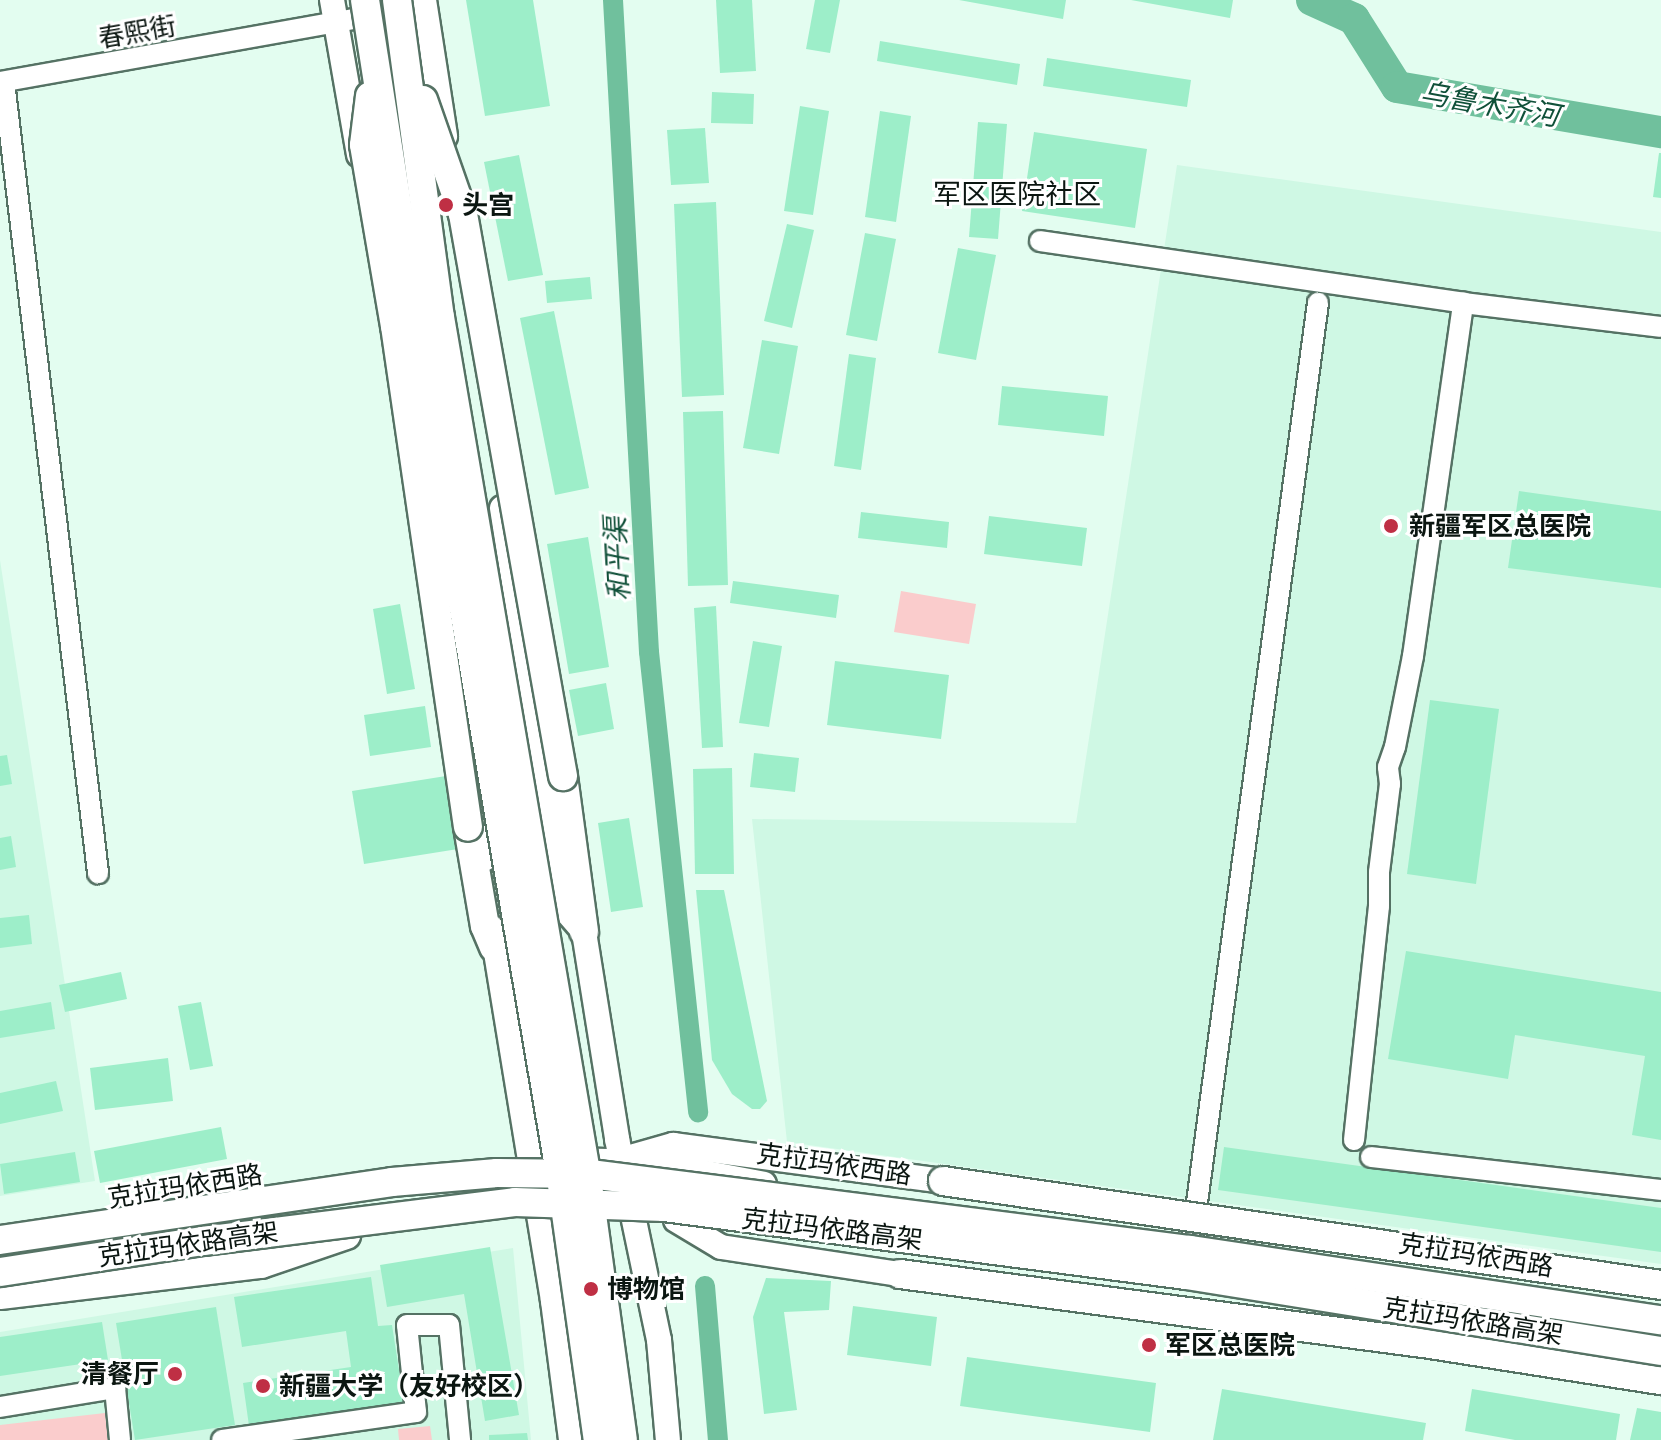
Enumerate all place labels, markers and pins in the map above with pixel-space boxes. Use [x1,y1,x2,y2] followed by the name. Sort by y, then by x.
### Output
[462,189,514,221] place label: 头宫
[437,196,455,214] marker: 头宫
[1409,510,1591,542] place label: 新疆军区总医院
[1380,515,1402,537] marker: 新疆军区总医院
[607,1273,685,1305] place label: 博物馆
[582,1280,600,1298] marker: 博物馆
[1165,1329,1295,1361] place label: 军区总医院
[1140,1336,1158,1354] marker: 军区总医院
[81,1358,159,1390] place label: 清餐厅
[166,1365,184,1383] marker: 清餐厅
[279,1370,539,1402] place label: 新疆大学（友好校区）
[254,1377,272,1395] marker: 新疆大学（友好校区）

